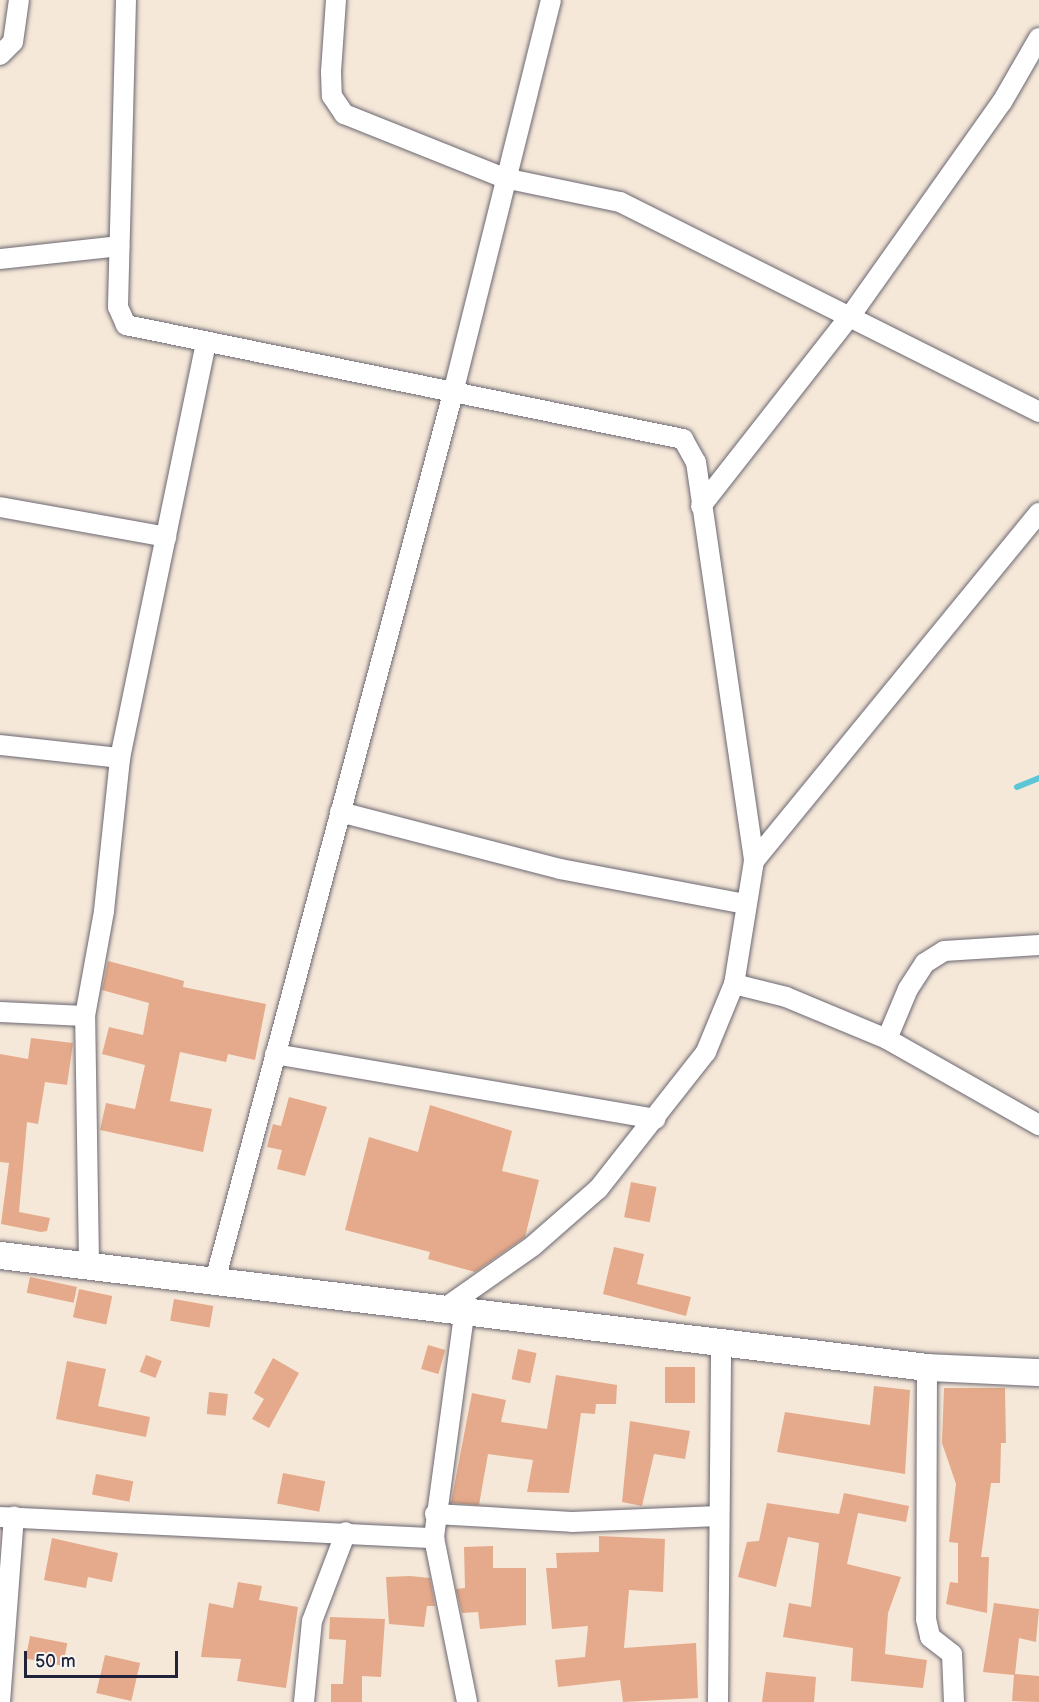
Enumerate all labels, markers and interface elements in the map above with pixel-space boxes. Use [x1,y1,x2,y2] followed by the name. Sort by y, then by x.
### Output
[27,1639,182,1677] scale bar
[35,1651,76,1672] text: 50 m

